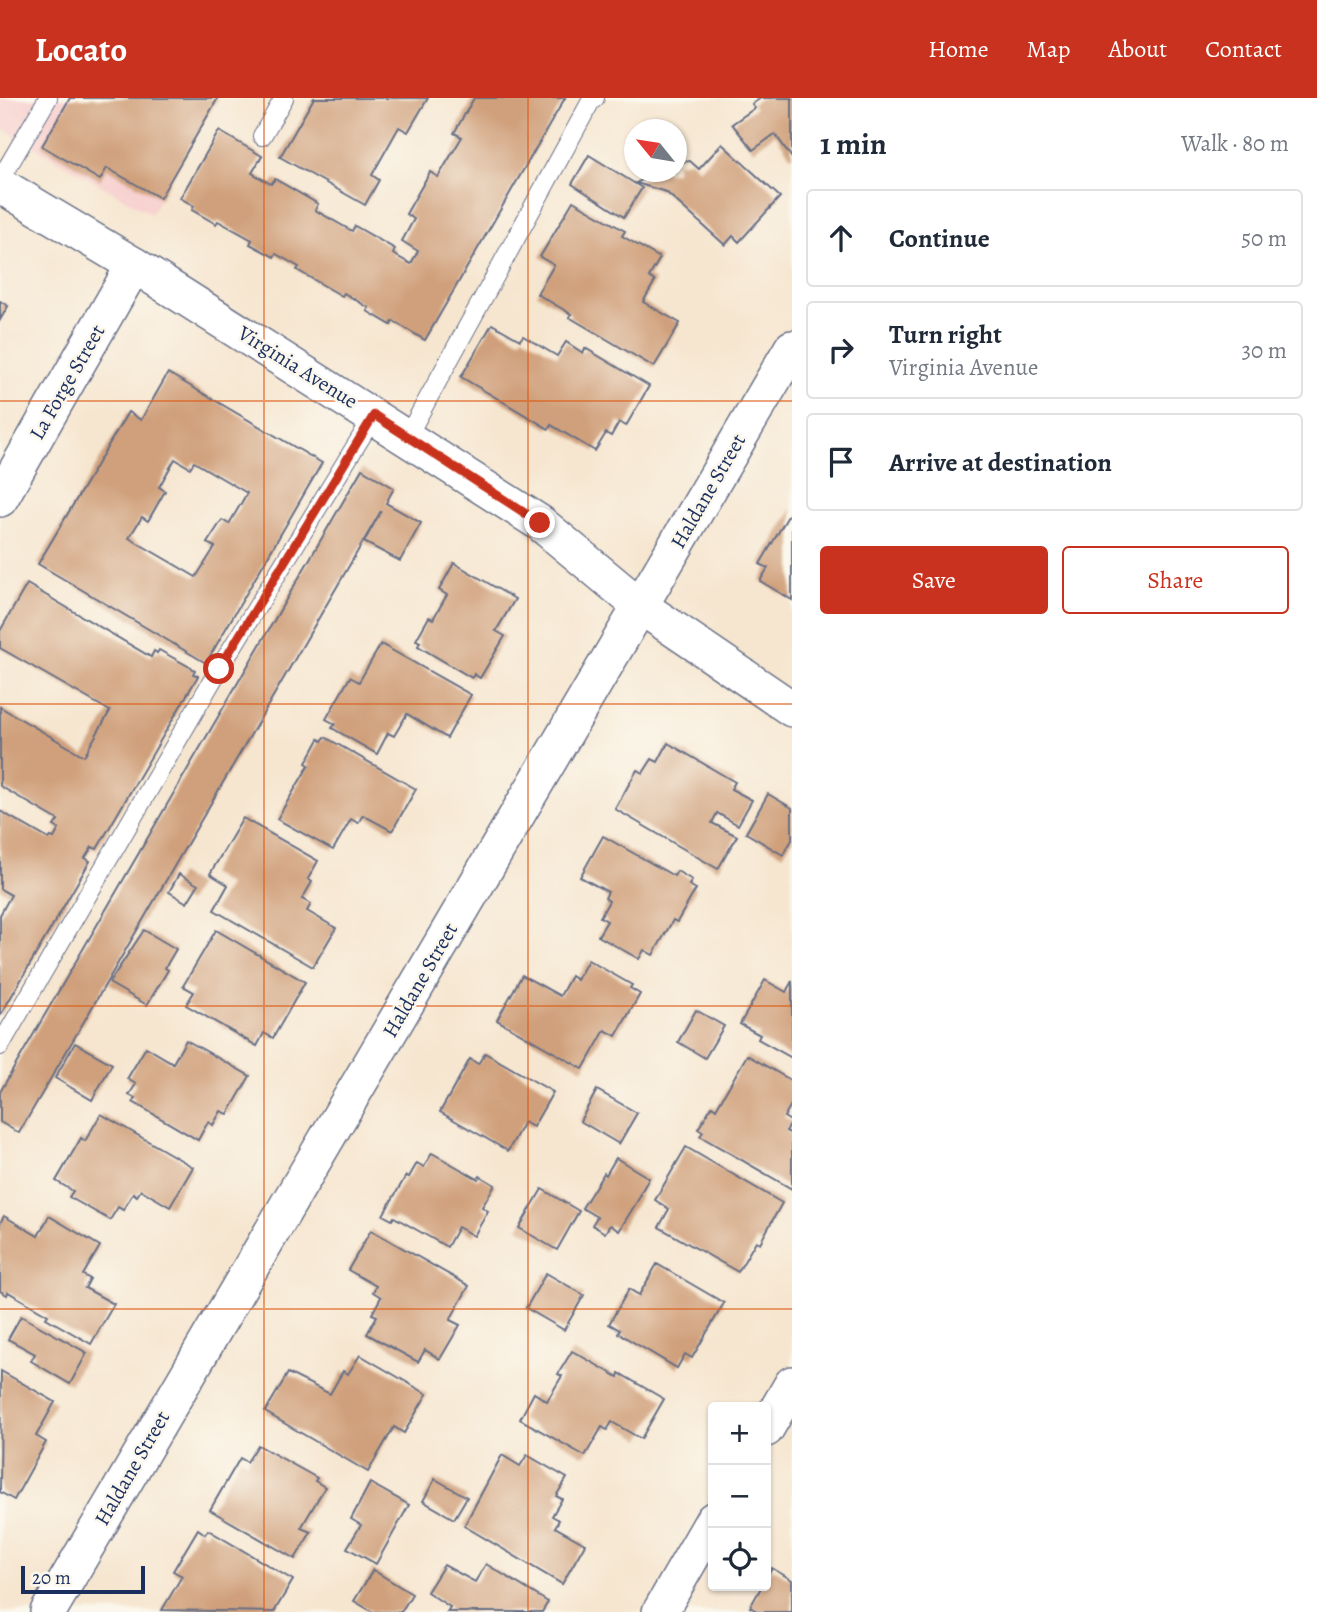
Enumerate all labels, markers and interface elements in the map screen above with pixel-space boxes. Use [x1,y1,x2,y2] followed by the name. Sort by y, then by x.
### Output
[35,27,127,72] text: Locato
[928,33,989,65] text: Home
[1027,33,1071,65] text: Map
[1109,33,1167,65] text: About
[1205,33,1282,65] text: Contact
[624,119,687,182] north arrow
[820,124,887,164] text: 1 min
[1181,128,1289,159] text: Walk · 80 m
[822,219,860,257] icon: ahead
[889,221,990,256] text: Continue
[1241,223,1287,254] text: 50 m
[889,317,1002,352] text: Turn right
[232,318,363,415] street label: Virginia Avenue
[23,319,111,445] street label: La Forge Street
[822,331,860,369] icon: right
[1241,335,1287,366] text: 30 m
[889,352,1038,383] text: Virginia Avenue
[664,428,752,553] street label: Haldane Street
[822,443,860,481] icon: arrive
[889,445,1112,480] text: Arrive at destination
[524,507,555,538] route end
[820,546,1048,614] button: Save
[1062,546,1289,614] button: Share
[203,653,234,684] route start
[376,917,464,1042] street label: Haldane Street
[708,1402,771,1591] map controls
[708,1402,771,1465] button: +
[88,1405,176,1530] street label: Haldane Street
[708,1465,771,1528] button: −
[708,1528,771,1591] button: locate
[21,1563,145,1595] scale bar
[32,1565,71,1591] text: 20 m

